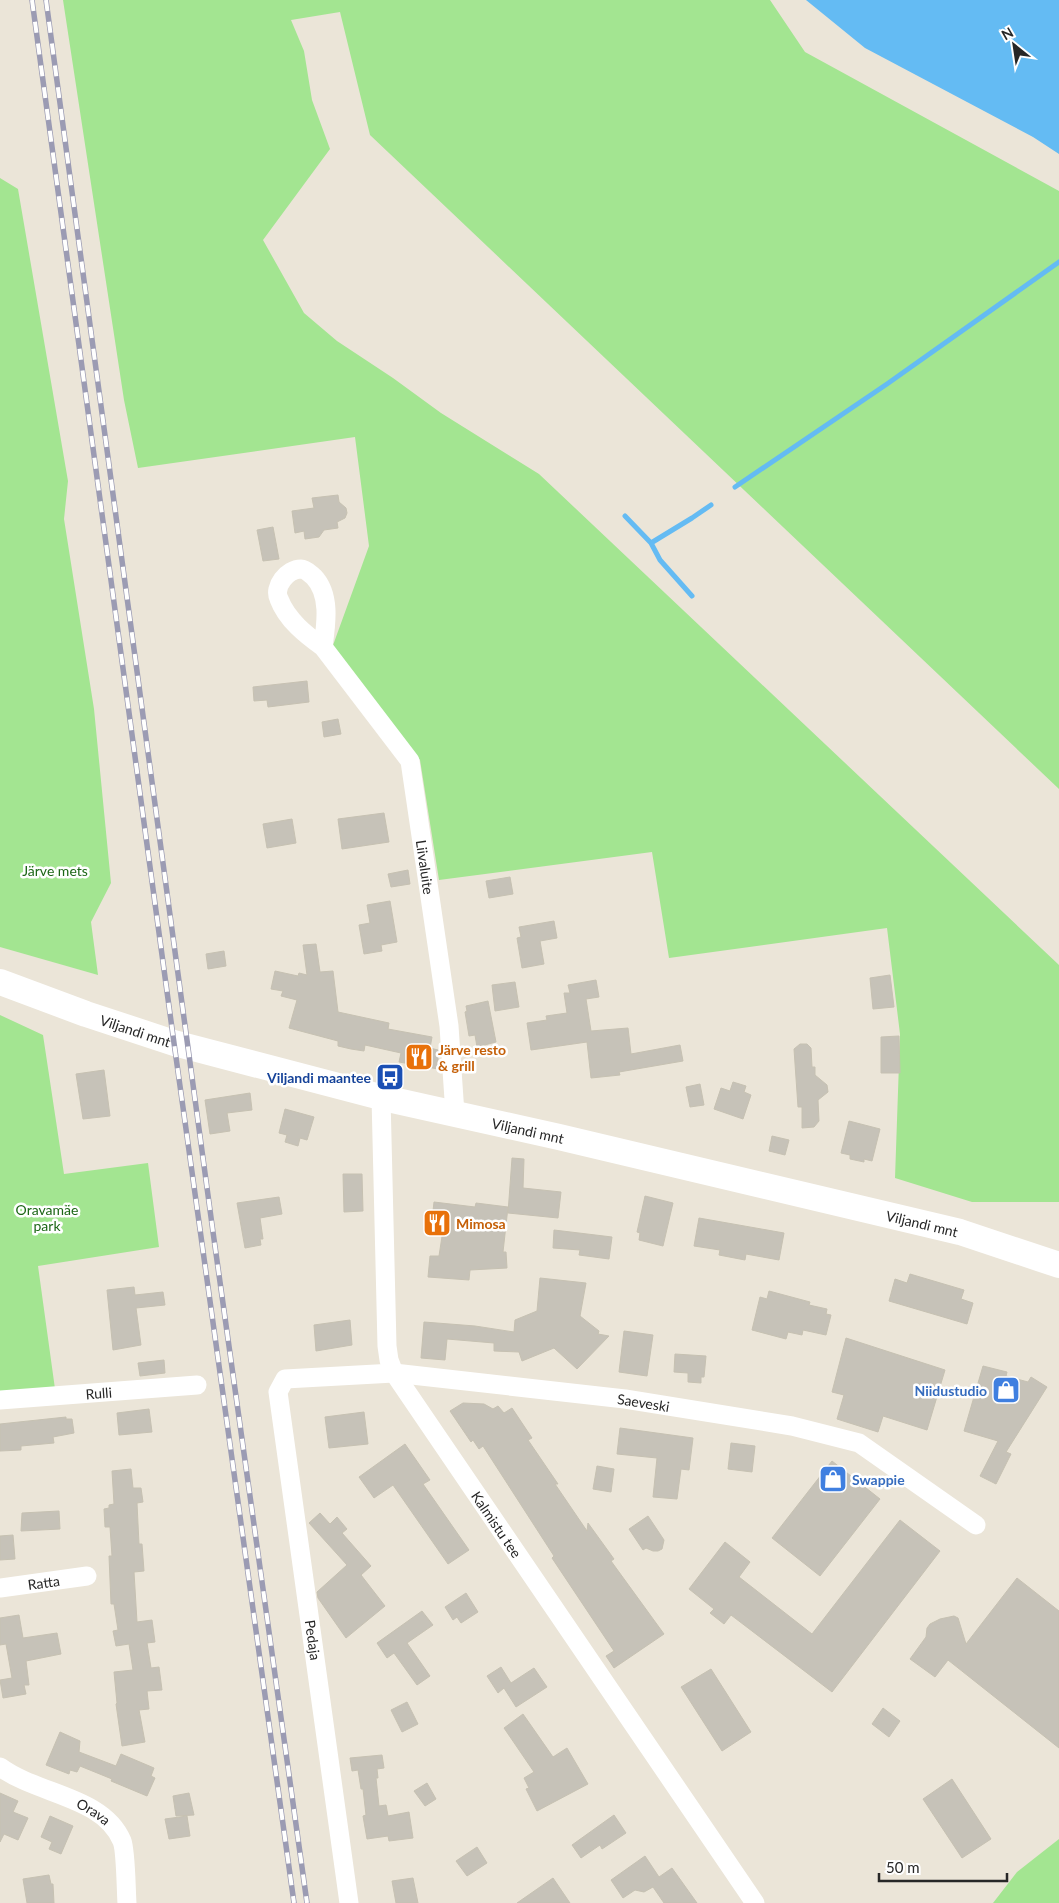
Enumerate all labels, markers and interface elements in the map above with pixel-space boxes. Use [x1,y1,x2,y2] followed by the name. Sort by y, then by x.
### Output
[989,20,1039,70] north arrow
[998,23,1016,43] text: N
[413,839,438,896] street label: Liivaluite
[22,862,88,879] park label: Järve mets
[98,1011,173,1050] street label: Viljandi mnt
[438,1041,506,1074] place label: Järve resto & grill
[404,1042,434,1072] restaurant icon: Järve resto & grill
[375,1062,405,1092] bus stop icon: Viljandi maantee
[266,1069,372,1086] place label: Viljandi maantee
[490,1114,566,1146] street label: Viljandi mnt
[16,1201,78,1234] park label: Oravamäe park
[884,1206,960,1240] street label: Viljandi mnt
[422,1208,452,1238] restaurant icon: Mimosa
[456,1215,506,1232] place label: Mimosa
[991,1375,1021,1405] shop icon: Niidustudio
[915,1382,987,1399] place label: Niidustudio
[85,1383,112,1402] street label: Rulli
[616,1390,671,1415] street label: Saeveski
[818,1464,848,1494] shop icon: Swappie
[852,1471,905,1488] place label: Swappie
[468,1488,526,1561] street label: Kalmistu tee
[27,1571,61,1593] street label: Ratta
[302,1619,324,1661] street label: Pedaja
[74,1794,115,1828] street label: Orava
[879,1850,1006,1882] scale bar
[886,1858,920,1876] text: 50 m

